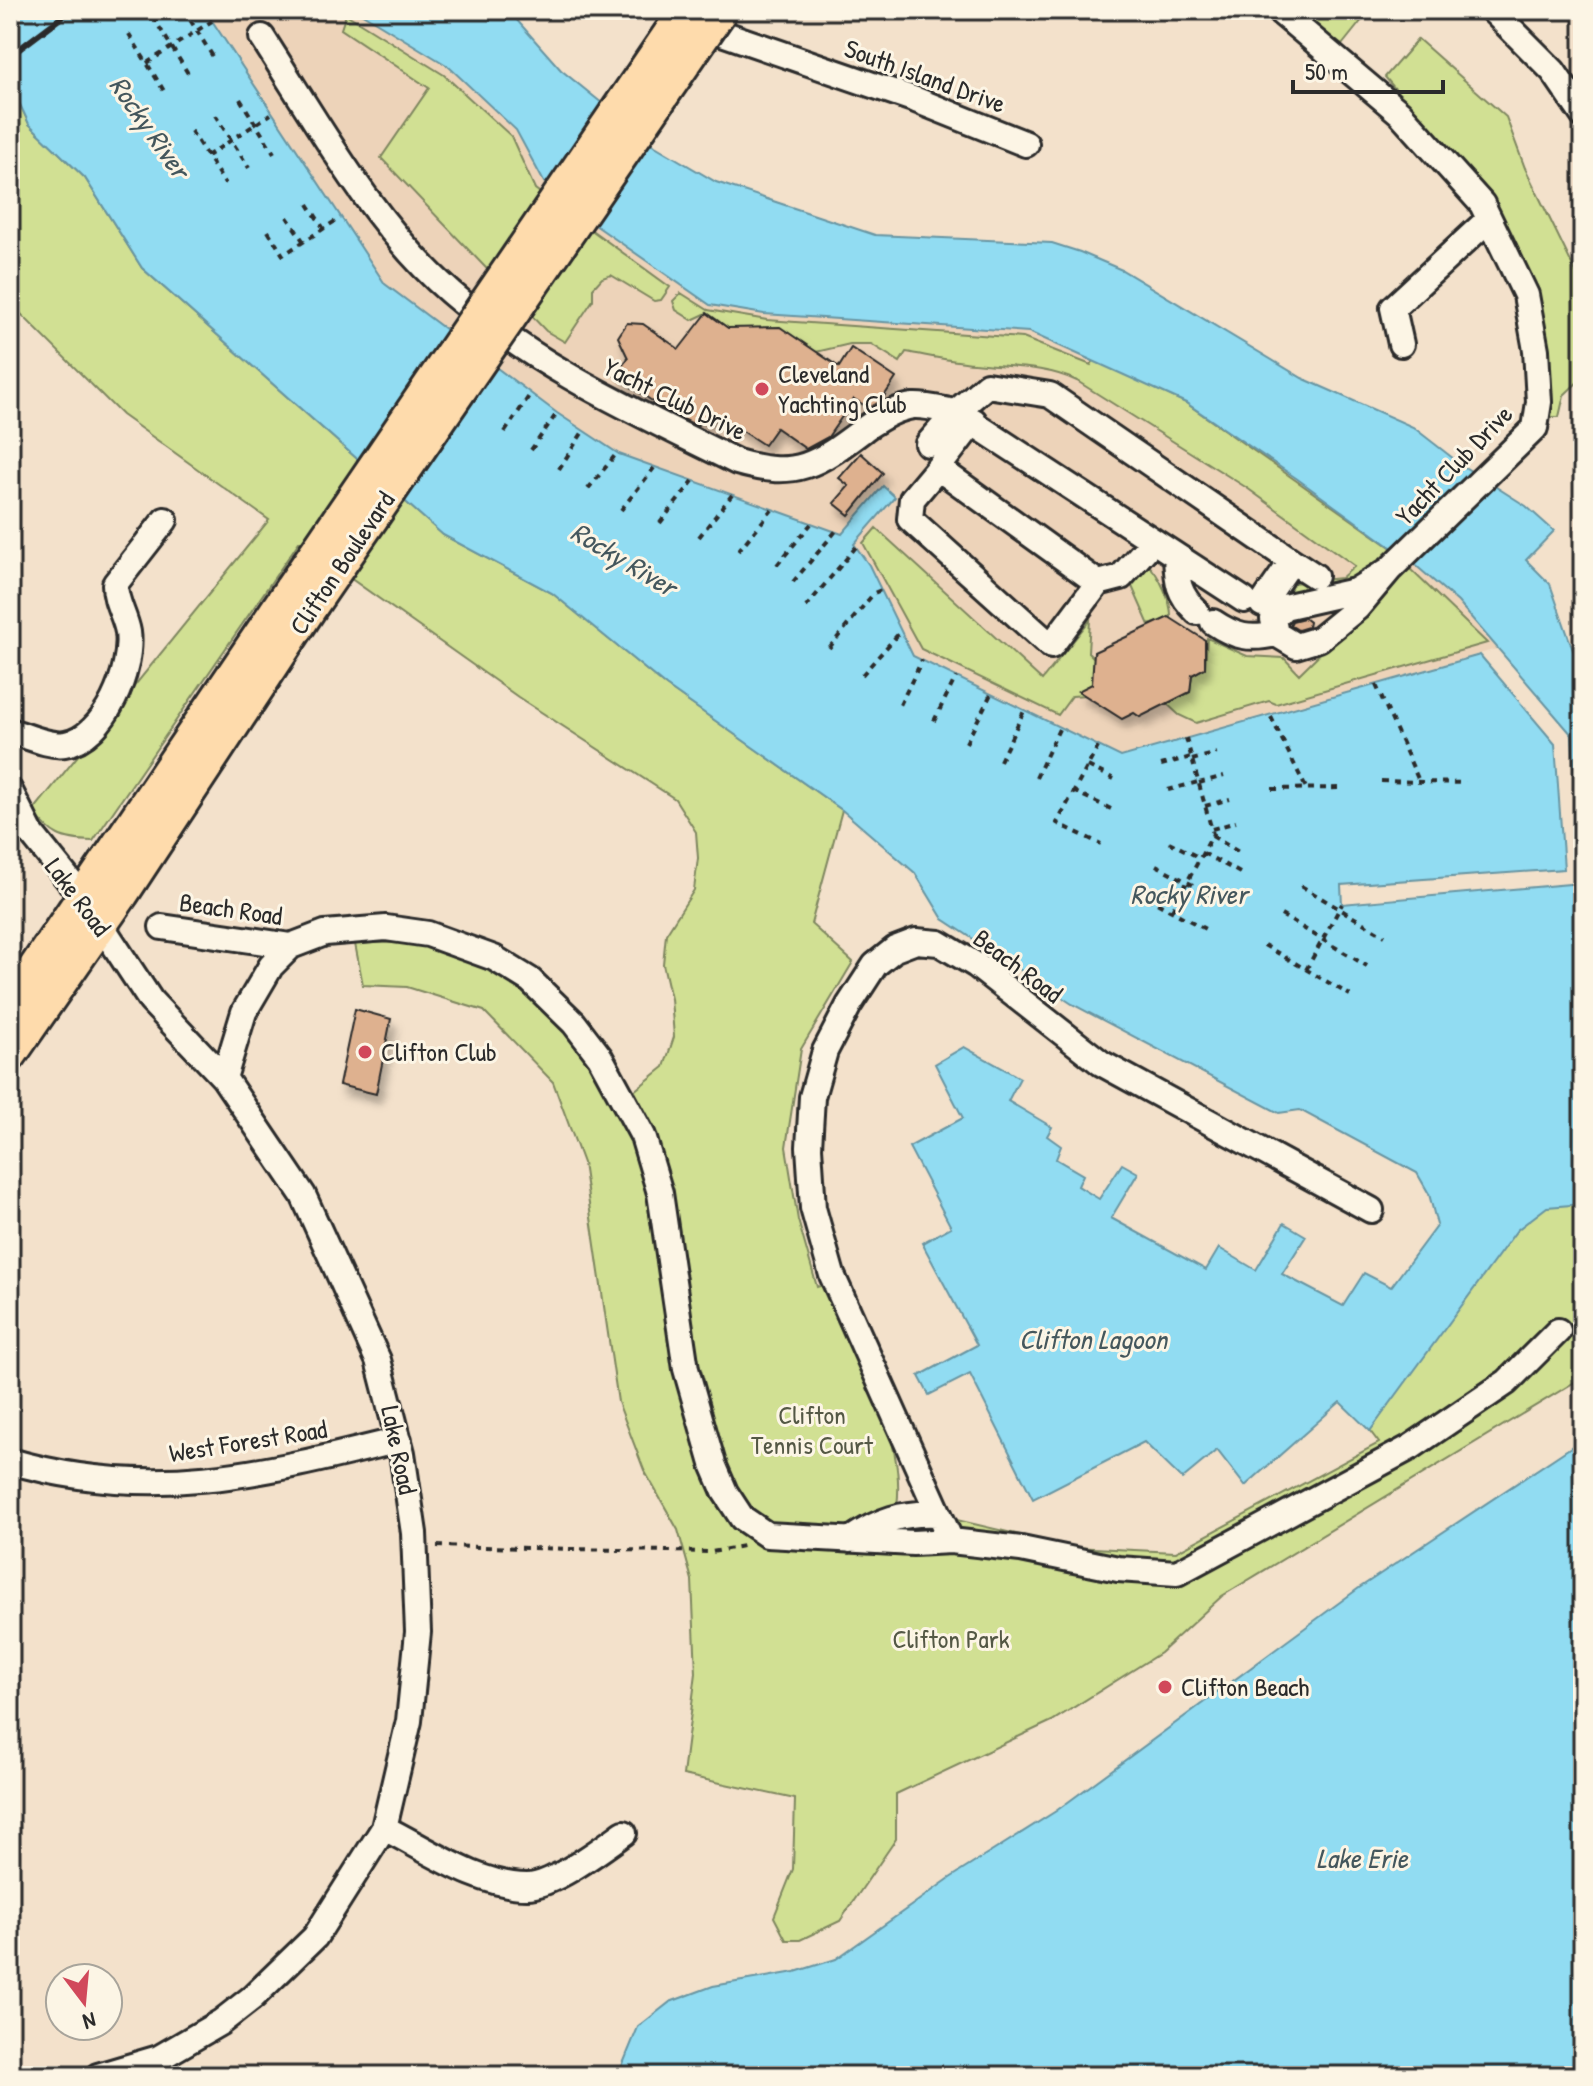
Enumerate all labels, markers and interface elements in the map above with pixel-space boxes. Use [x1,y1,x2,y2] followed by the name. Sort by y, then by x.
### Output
[840,30,1010,121] street label: South Island Drive
[1293,44,1443,94] scale bar
[1305,55,1348,87] text: 50 m
[101,68,201,188] water label: Rocky River
[598,349,752,448] street label: Yacht Club Drive
[778,356,907,421] place label: Cleveland Yachting Club
[753,380,771,398] marker: Cleveland Yachting Club
[1387,397,1520,532] street label: Yacht Club Drive
[281,484,402,641] street label: Clifton Boulevard
[564,513,687,607] water label: Rocky River
[37,850,119,943] street label: Lake Road
[1131,875,1251,913] water label: Rocky River
[177,884,285,933] street label: Beach Road
[967,921,1070,1011] street label: Beach Road
[381,1034,497,1069] place label: Clifton Club
[356,1043,374,1061] marker: Clifton Club
[1019,1320,1169,1358] water label: Clifton Lagoon
[751,1397,874,1462] park label: Clifton Tennis Court
[373,1402,426,1497] street label: Lake Road
[166,1411,329,1470] street label: West Forest Road
[893,1621,1010,1656] park label: Clifton Park
[1181,1669,1309,1704] place label: Clifton Beach
[1156,1678,1174,1696] marker: Clifton Beach
[1316,1839,1409,1877] water label: Lake Erie
[44,1962,124,2042] north arrow
[79,2005,99,2037] text: N

